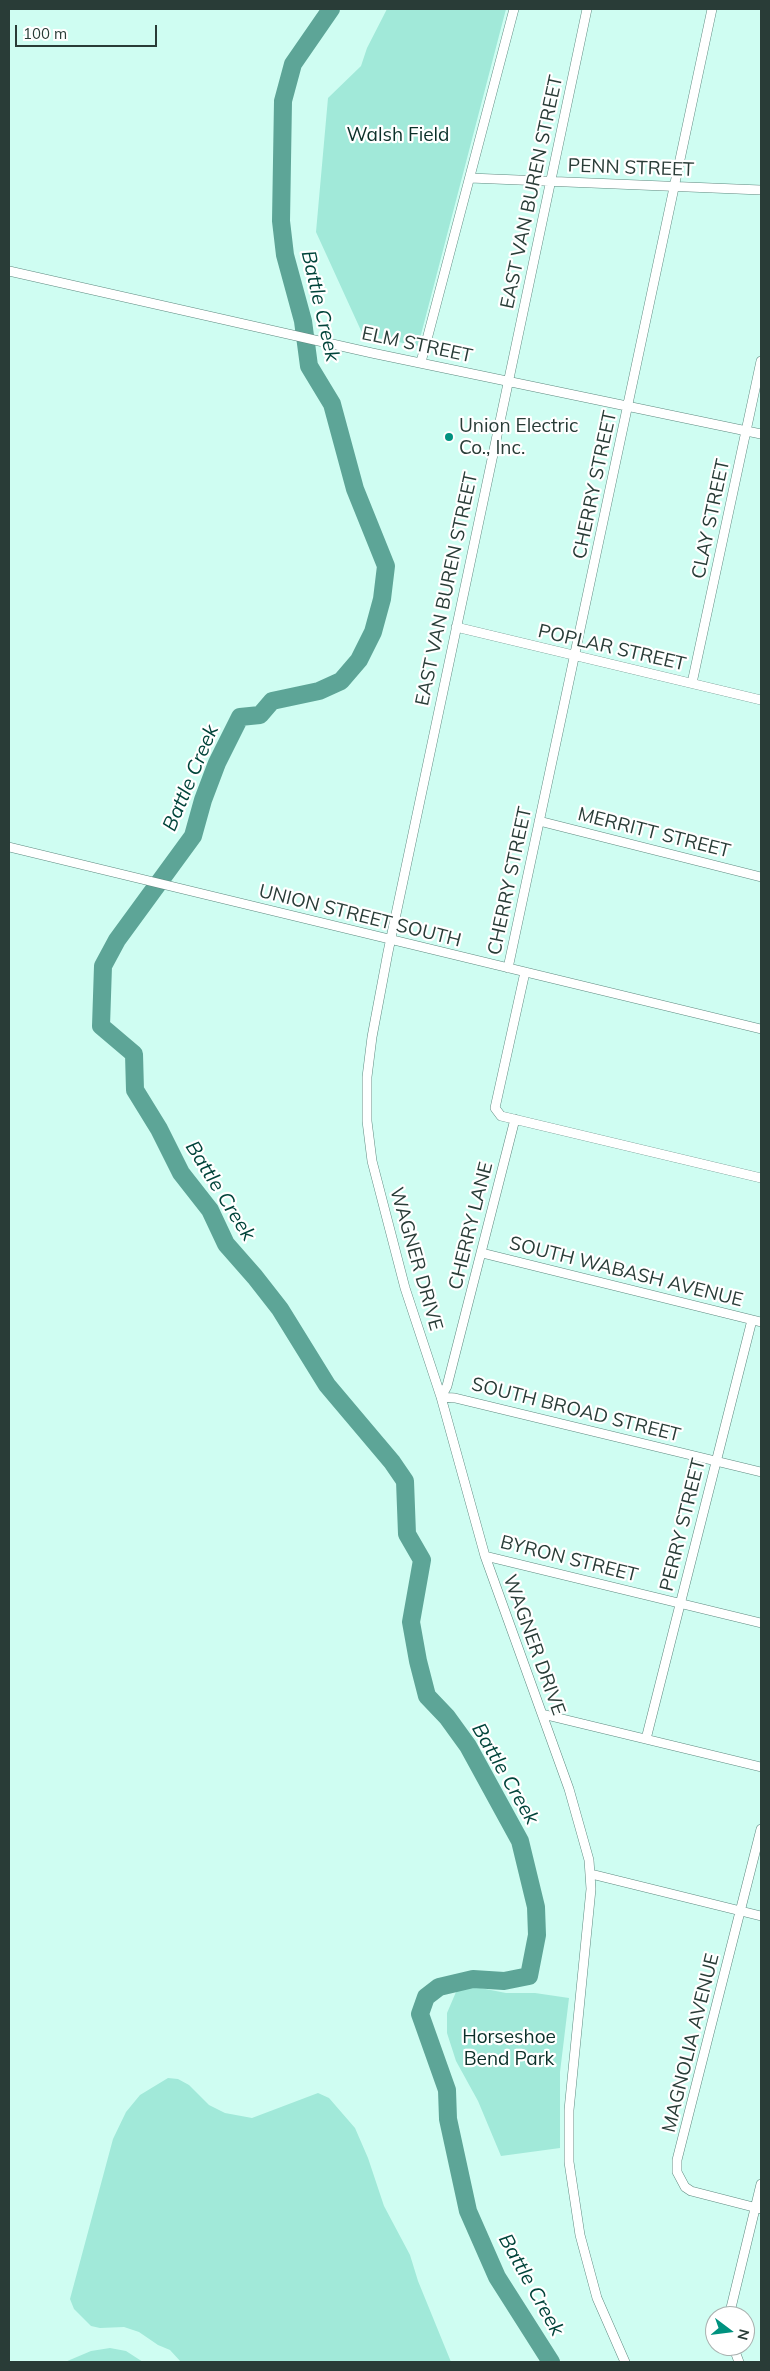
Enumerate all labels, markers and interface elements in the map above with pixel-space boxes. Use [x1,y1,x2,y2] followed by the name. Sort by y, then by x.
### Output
[18,15,160,47] scale bar
[23,24,67,43] text: 100 m
[496,73,568,311] street label: EAST VAN BUREN STREET
[347,124,449,146] park label: Walsh Field
[567,154,695,182] street label: PENN STREET
[296,248,344,364] water label: Battle Creek
[360,322,474,368] street label: ELM STREET
[568,409,622,561] street label: CHERRY STREET
[459,415,578,459] place label: Union Electric Co., Inc.
[443,431,455,443] marker: Union Electric Co., Inc.
[687,457,735,581] street label: CLAY STREET
[411,470,483,708] street label: EAST VAN BUREN STREET
[536,620,688,676] street label: POPLAR STREET
[158,721,224,835] water label: Battle Creek
[575,803,733,863] street label: MERRITT STREET
[483,805,537,957] street label: CHERRY STREET
[256,880,464,952] street label: UNION STREET SOUTH
[180,1137,260,1245] water label: Battle Creek
[444,1160,498,1292] street label: CHERRY LANE
[385,1185,447,1333] street label: WAGNER DRIVE
[507,1232,745,1312] street label: SOUTH WABASH AVENUE
[469,1373,683,1447] street label: SOUTH BROAD STREET
[655,1456,711,1594] street label: PERRY STREET
[498,1531,640,1587] street label: BYRON STREET
[498,1572,570,1718] street label: WAGNER DRIVE
[466,1719,544,1829] water label: Battle Creek
[658,1951,724,2135] street label: MAGNOLIA AVENUE
[462,2026,556,2070] park label: Horseshoe Bend Park
[493,2230,569,2340] water label: Battle Creek
[705,2306,755,2356] north arrow
[733,2327,754,2342] text: N

